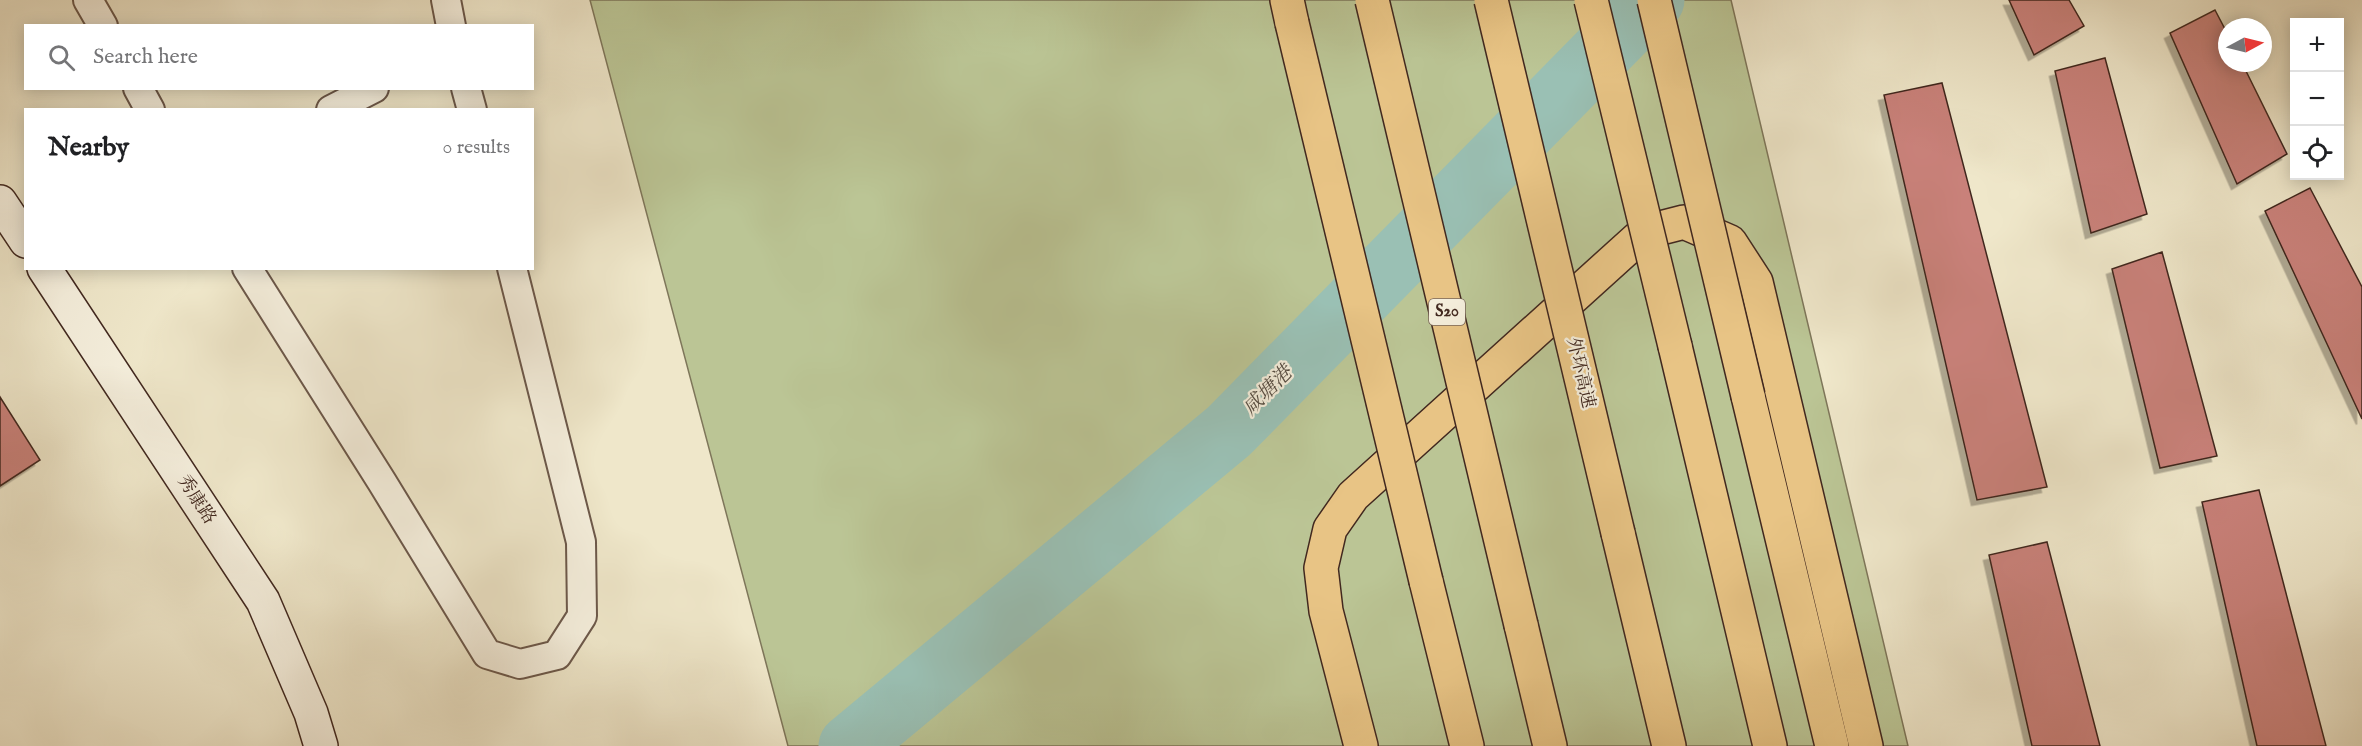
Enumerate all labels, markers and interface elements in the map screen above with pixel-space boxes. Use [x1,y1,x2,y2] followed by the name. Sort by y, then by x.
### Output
[2218,18,2272,72] north arrow
[2290,18,2344,180] map controls
[2290,18,2344,72] button: +
[24,24,534,90] search box
[45,41,78,74] icon: search
[93,43,198,71] text: Search here
[2290,72,2344,126] button: −
[2290,126,2344,180] button: locate
[48,131,129,164] text: Nearby
[443,135,510,160] text: 0 results
[1429,299,1465,325] road number: S20
[1561,335,1599,411] street label: 外环高速
[1238,359,1300,421] water label: 咸塘港
[172,471,220,529] street label: 秀康路

